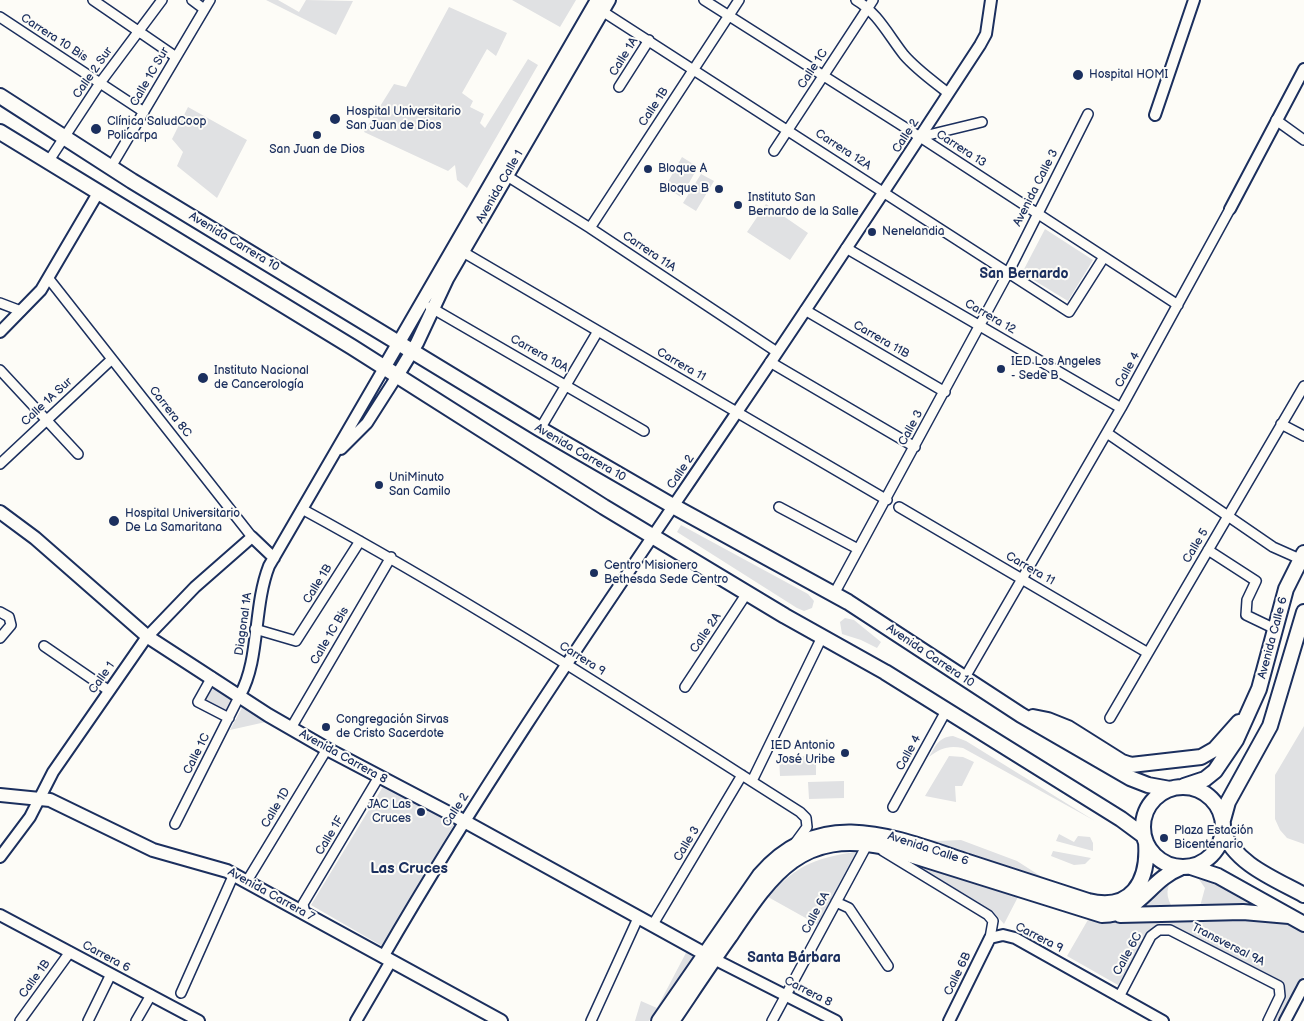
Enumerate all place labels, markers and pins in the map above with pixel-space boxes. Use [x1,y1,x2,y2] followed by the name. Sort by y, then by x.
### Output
[1071,68,1085,82] marker: Hospital HOMI
[1089,68,1168,82] place label: Hospital HOMI
[346,105,461,133] place label: Hospital Universitario San Juan de Dios
[328,112,342,126] marker: Hospital Universitario San Juan de Dios
[107,115,206,143] place label: Clínica SaludCoop Policarpa
[89,122,103,136] marker: Clínica SaludCoop Policarpa
[311,129,323,141] marker: San Juan de Dios
[269,143,365,157] place label: San Juan de Dios
[658,162,707,176] place label: Bloque A
[642,163,654,175] marker: Bloque A
[659,182,709,196] place label: Bloque B
[713,183,725,195] marker: Bloque B
[748,191,859,219] place label: Instituto San Bernardo de la Salle
[732,199,744,211] marker: Instituto San Bernardo de la Salle
[882,225,945,239] place label: Nenelandia
[866,226,878,238] marker: Nenelandia
[1011,355,1101,383] place label: IED Los Angeles - Sede B
[995,363,1007,375] marker: IED Los Angeles - Sede B
[214,364,309,392] place label: Instituto Nacional de Cancerología
[196,371,210,385] marker: Instituto Nacional de Cancerología
[389,471,451,499] place label: UniMinuto San Camilo
[373,479,385,491] marker: UniMinuto San Camilo
[125,507,240,535] place label: Hospital Universitario De La Samaritana
[107,514,121,528] marker: Hospital Universitario De La Samaritana
[604,559,728,587] place label: Centro Misionero Bethesda Sede Centro
[588,567,600,579] marker: Centro Misionero Bethesda Sede Centro
[336,713,449,741] place label: Congregación Sirvas de Cristo Sacerdote
[320,721,332,733] marker: Congregación Sirvas de Cristo Sacerdote
[771,739,835,767] place label: IED Antonio José Uribe
[839,747,851,759] marker: IED Antonio José Uribe
[367,798,411,826] place label: JAC Las Cruces
[415,806,427,818] marker: JAC Las Cruces
[1174,824,1253,852] place label: Plaza Estación Bicentenario
[1158,832,1170,844] marker: Plaza Estación Bicentenario

